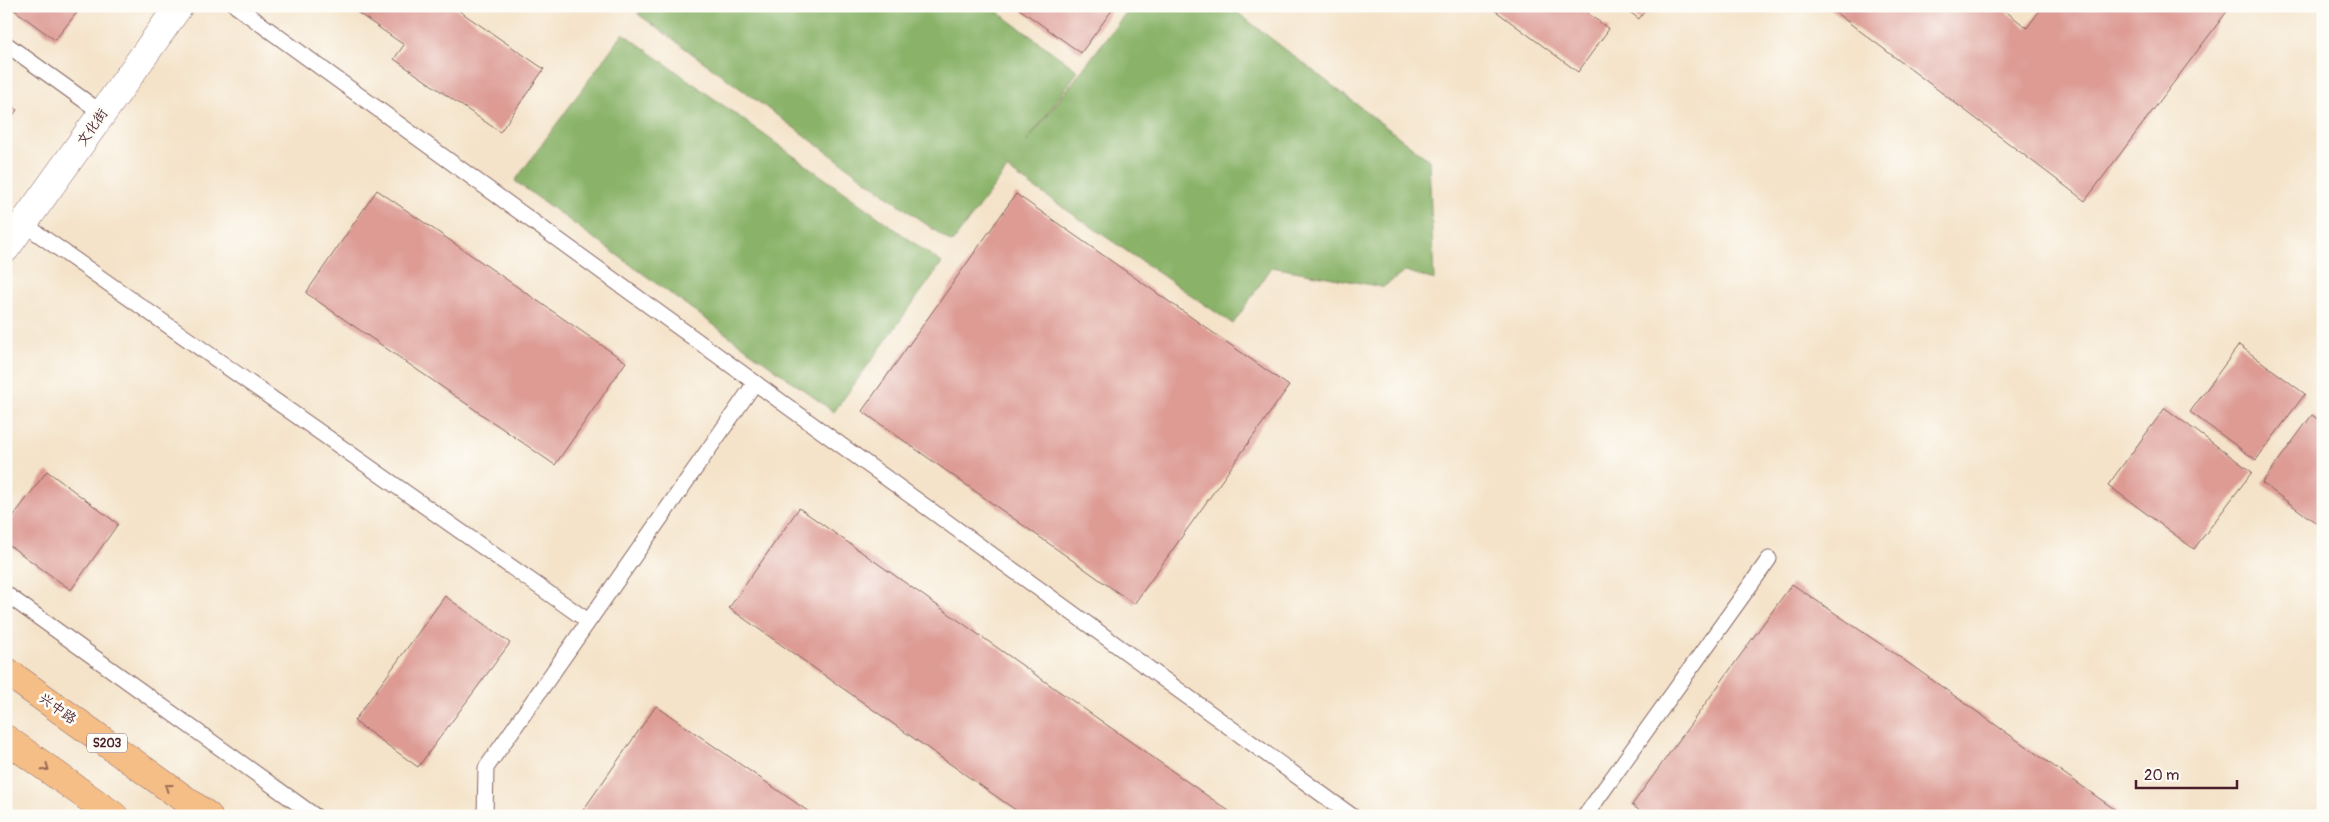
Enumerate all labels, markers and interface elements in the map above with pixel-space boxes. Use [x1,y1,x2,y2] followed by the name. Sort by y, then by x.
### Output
[73,105,111,149] street label: 文化街
[36,689,80,728] street label: 兴中路
[87,734,127,752] road number: S203
[2136,757,2238,789] scale bar
[40,762,50,771] one-way arrow
[2144,766,2179,785] text: 20 m
[164,784,174,793] one-way arrow

